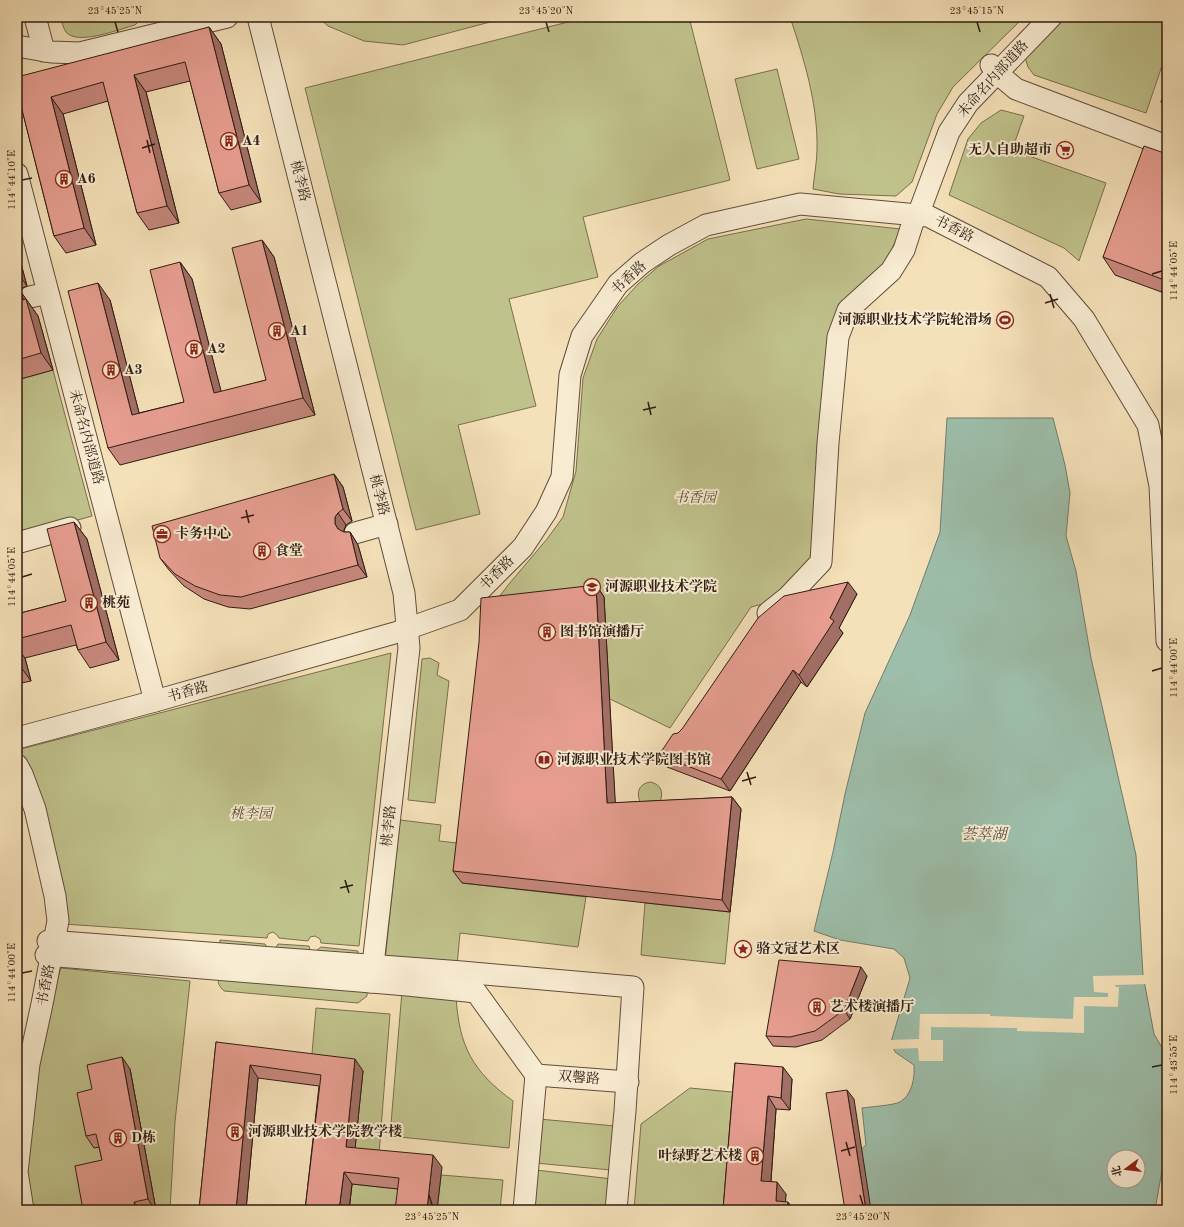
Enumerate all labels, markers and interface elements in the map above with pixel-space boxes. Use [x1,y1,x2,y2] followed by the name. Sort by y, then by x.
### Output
[88,6,143,16] text: 23°45'25"N
[519,6,574,16] text: 23°45'20"N
[950,6,1005,16] text: 23°45'15"N
[954,37,1031,120] street label: 未命名内部道路
[219,131,239,151] building icon: A4
[242,134,261,148] place label: A4
[1055,140,1075,160] supermarket icon: 无人自助超市
[968,142,1052,157] place label: 无人自助超市
[7,150,17,210] text: 114°44'10"E
[288,159,313,203] street label: 桃李路
[54,169,74,189] building icon: A6
[77,172,96,186] place label: A6
[932,212,976,245] street label: 书香路
[1169,241,1179,301] text: 114°44'05"E
[608,258,649,297] street label: 书香路
[995,310,1015,330] sports icon: 河源职业技术学院轮滑场
[838,311,992,327] place label: 河源职业技术学院轮滑场
[267,321,287,341] building icon: A1
[290,324,309,338] place label: A1
[184,339,204,359] building icon: A2
[207,342,226,356] place label: A2
[101,360,121,380] building icon: A3
[124,363,143,377] place label: A3
[67,388,106,486] street label: 未命名内部道路
[367,473,392,517] street label: 桃李路
[674,490,718,505] park label: 书香园
[152,524,172,544] office icon: 卡务中心
[175,525,231,541] place label: 卡务中心
[252,541,272,561] building icon: 食堂
[275,543,303,558] place label: 食堂
[7,547,17,607] text: 114°44'05"E
[476,552,517,593] street label: 书香路
[582,577,602,597] school or university icon: 河源职业技术学院
[605,578,717,594] place label: 河源职业技术学院
[79,593,99,613] building icon: 桃苑
[102,595,130,610] place label: 桃苑
[537,622,557,642] building icon: 图书馆演播厅
[560,623,644,639] place label: 图书馆演播厅
[1169,638,1179,698] text: 114°44'00"E
[166,679,210,705] street label: 书香路
[534,750,554,770] library icon: 河源职业技术学院图书馆
[557,751,711,767] place label: 河源职业技术学院图书馆
[379,804,398,848] street label: 桃李路
[230,806,274,821] park label: 桃李园
[961,826,1009,843] water label: 荟萃湖
[733,939,753,959] place icon: 骆文冠艺术区
[756,940,840,956] place label: 骆文冠艺术区
[7,943,17,1003] text: 114°44'00"E
[34,963,57,1007] street label: 书香路
[807,997,827,1017] building icon: 艺术楼演播厅
[830,998,914,1014] place label: 艺术楼演播厅
[1169,1035,1179,1095] text: 114°43'55"E
[558,1069,601,1086] street label: 双馨路
[225,1122,245,1142] building icon: 河源职业技术学院教学楼
[248,1123,402,1139] place label: 河源职业技术学院教学楼
[108,1128,128,1148] building icon: D栋
[131,1130,156,1145] place label: D栋
[745,1146,765,1166] building icon: 叶绿野艺术楼
[658,1147,742,1163] place label: 叶绿野艺术楼
[1106,1149,1146,1189] north arrow
[1110,1164,1125,1178] text: 北
[405,1212,460,1222] text: 23°45'25"N
[836,1212,891,1222] text: 23°45'20"N

